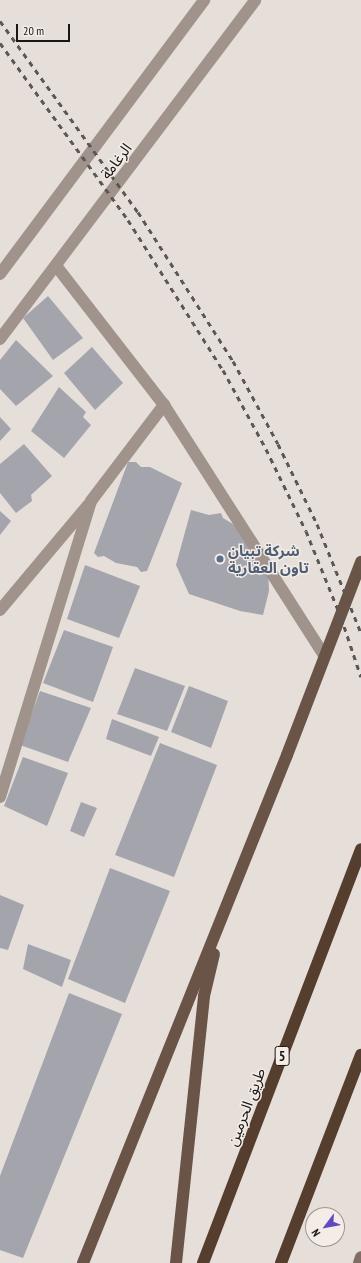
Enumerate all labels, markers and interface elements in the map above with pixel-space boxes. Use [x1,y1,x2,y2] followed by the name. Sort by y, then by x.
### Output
[18,16,72,42] scale bar
[23,23,44,38] text: 20 m
[97,140,135,182] street label: الرغامة
[228,541,309,576] place label: شركة تبيان تاون العقارية
[215,554,225,564] marker: شركة تبيان تاون العقارية
[274,1044,290,1068] road number: 5
[223,1065,269,1149] street label: طريق الحرمين
[305,1207,345,1247] north arrow
[308,1227,323,1239] text: N

